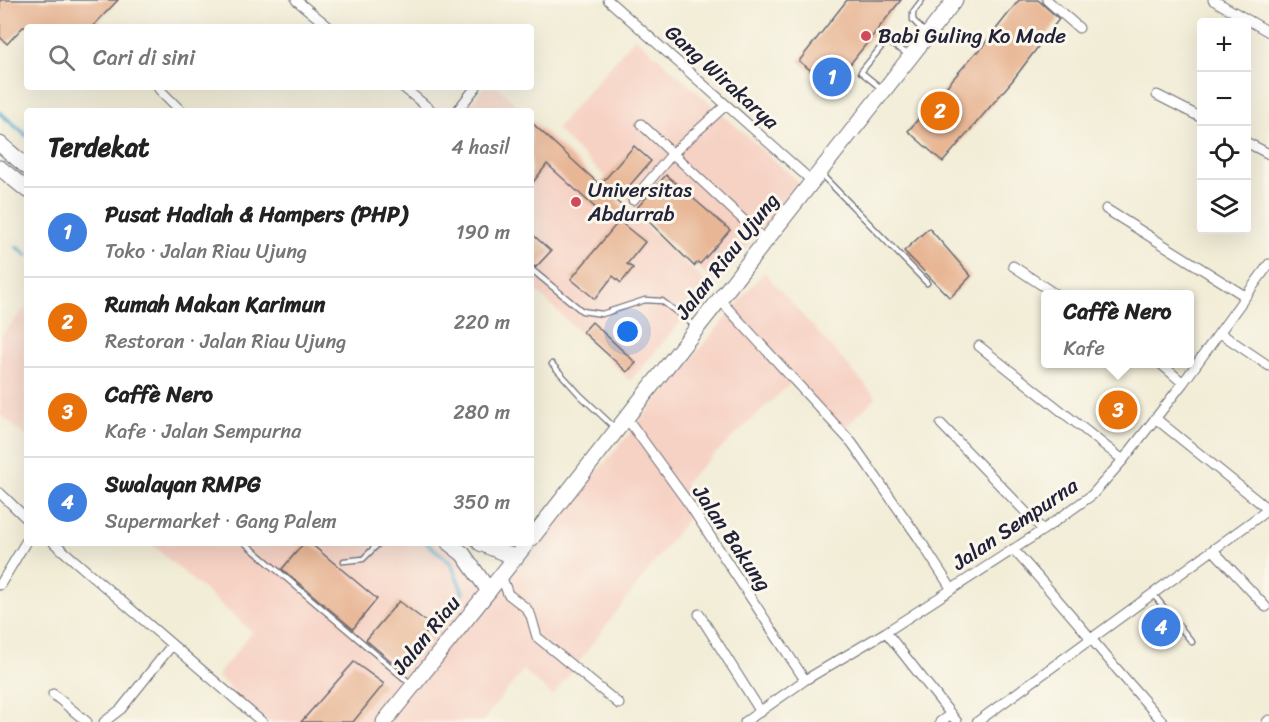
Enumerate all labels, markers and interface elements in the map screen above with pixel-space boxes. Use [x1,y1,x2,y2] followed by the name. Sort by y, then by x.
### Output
[656,15,789,140] street label: Gang Wirakarya
[878,17,1066,55] place label: Babi Guling Ko Made
[1197,18,1251,234] map controls
[1197,18,1251,72] button: +
[24,24,534,90] search box
[859,29,873,43] marker: Babi Guling Ko Made
[93,38,195,77] text: Cari di sini
[45,41,78,74] icon: search
[812,54,852,100] pin: 1
[1197,72,1251,126] button: −
[920,88,960,134] pin: 2
[48,124,149,170] text: Terdekat
[1197,126,1251,180] button: locate
[451,130,510,165] text: 4 hasil
[587,171,692,233] place label: Universitas Abdurrab
[1197,180,1251,234] button: layers
[664,184,789,329] street label: Jalan Riau Ujung
[105,195,407,234] text: Pusat Hadiah & Hampers (PHP)
[569,195,583,209] marker: Universitas Abdurrab
[63,215,72,250] text: 1
[456,215,510,250] text: 190 m
[105,234,307,269] text: Toko · Jalan Riau Ujung
[105,285,325,324] text: Rumah Makan Karimun
[1041,290,1194,368] popup
[1064,292,1171,331] text: Caffè Nero
[62,305,73,340] text: 2
[454,305,510,340] text: 220 m
[613,317,642,346] your location
[105,324,346,359] text: Restoran · Jalan Riau Ujung
[1064,331,1105,366] text: Kafe
[105,375,213,414] text: Caffè Nero
[1098,388,1138,432] pin: 3
[62,395,73,430] text: 3
[453,395,510,430] text: 280 m
[105,414,301,449] text: Kafe · Jalan Sempurna
[105,465,261,504] text: Swalayan RMPG
[943,467,1087,581] street label: Jalan Sempurna
[682,476,782,600] street label: Jalan Bakung
[61,485,74,520] text: 4
[454,485,510,520] text: 350 m
[105,504,337,539] text: Supermarket · Gang Palem
[381,586,471,684] street label: Jalan Riau
[1142,604,1180,650] pin: 4

